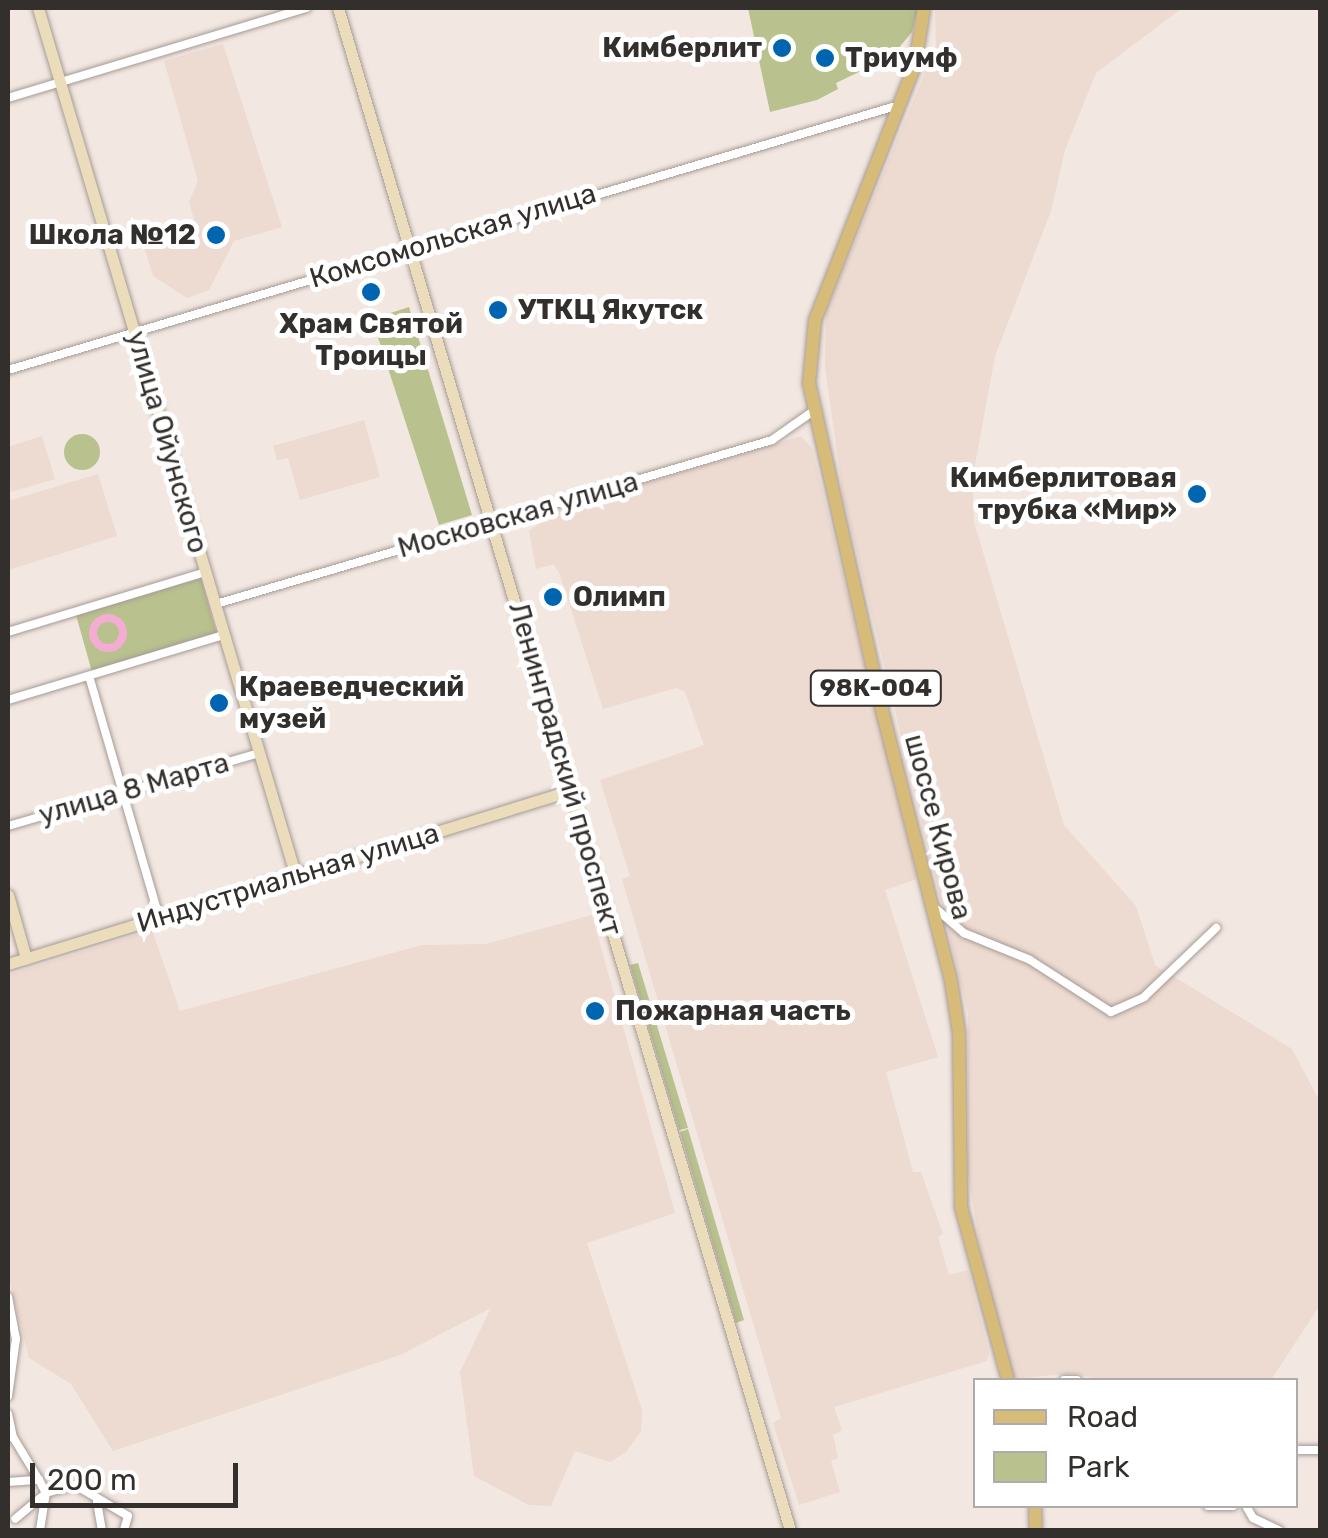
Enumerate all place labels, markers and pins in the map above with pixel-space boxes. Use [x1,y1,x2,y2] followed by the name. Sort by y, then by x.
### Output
[602,31,762,65] place label: Кимберлит
[771,37,793,59] marker: Кимберлит
[845,41,958,75] place label: Триумф
[814,47,836,69] marker: Триумф
[29,218,196,252] place label: Школа №12
[205,224,227,246] marker: Школа №12
[360,281,382,303] marker: Храм Святой Троицы
[518,293,703,327] place label: УТКЦ Якутск
[487,299,509,321] marker: УТКЦ Якутск
[279,307,463,373] place label: Храм Святой Троицы
[950,461,1177,527] place label: Кимберлитовая трубка «Мир»
[1186,483,1208,505] marker: Кимберлитовая трубка «Мир»
[573,580,666,614] place label: Олимп
[542,586,564,608] marker: Олимп
[239,670,464,736] place label: Краеведческий музей
[208,692,230,714] marker: Краеведческий музей
[615,994,851,1028] place label: Пожарная часть
[584,1000,606,1022] marker: Пожарная часть

